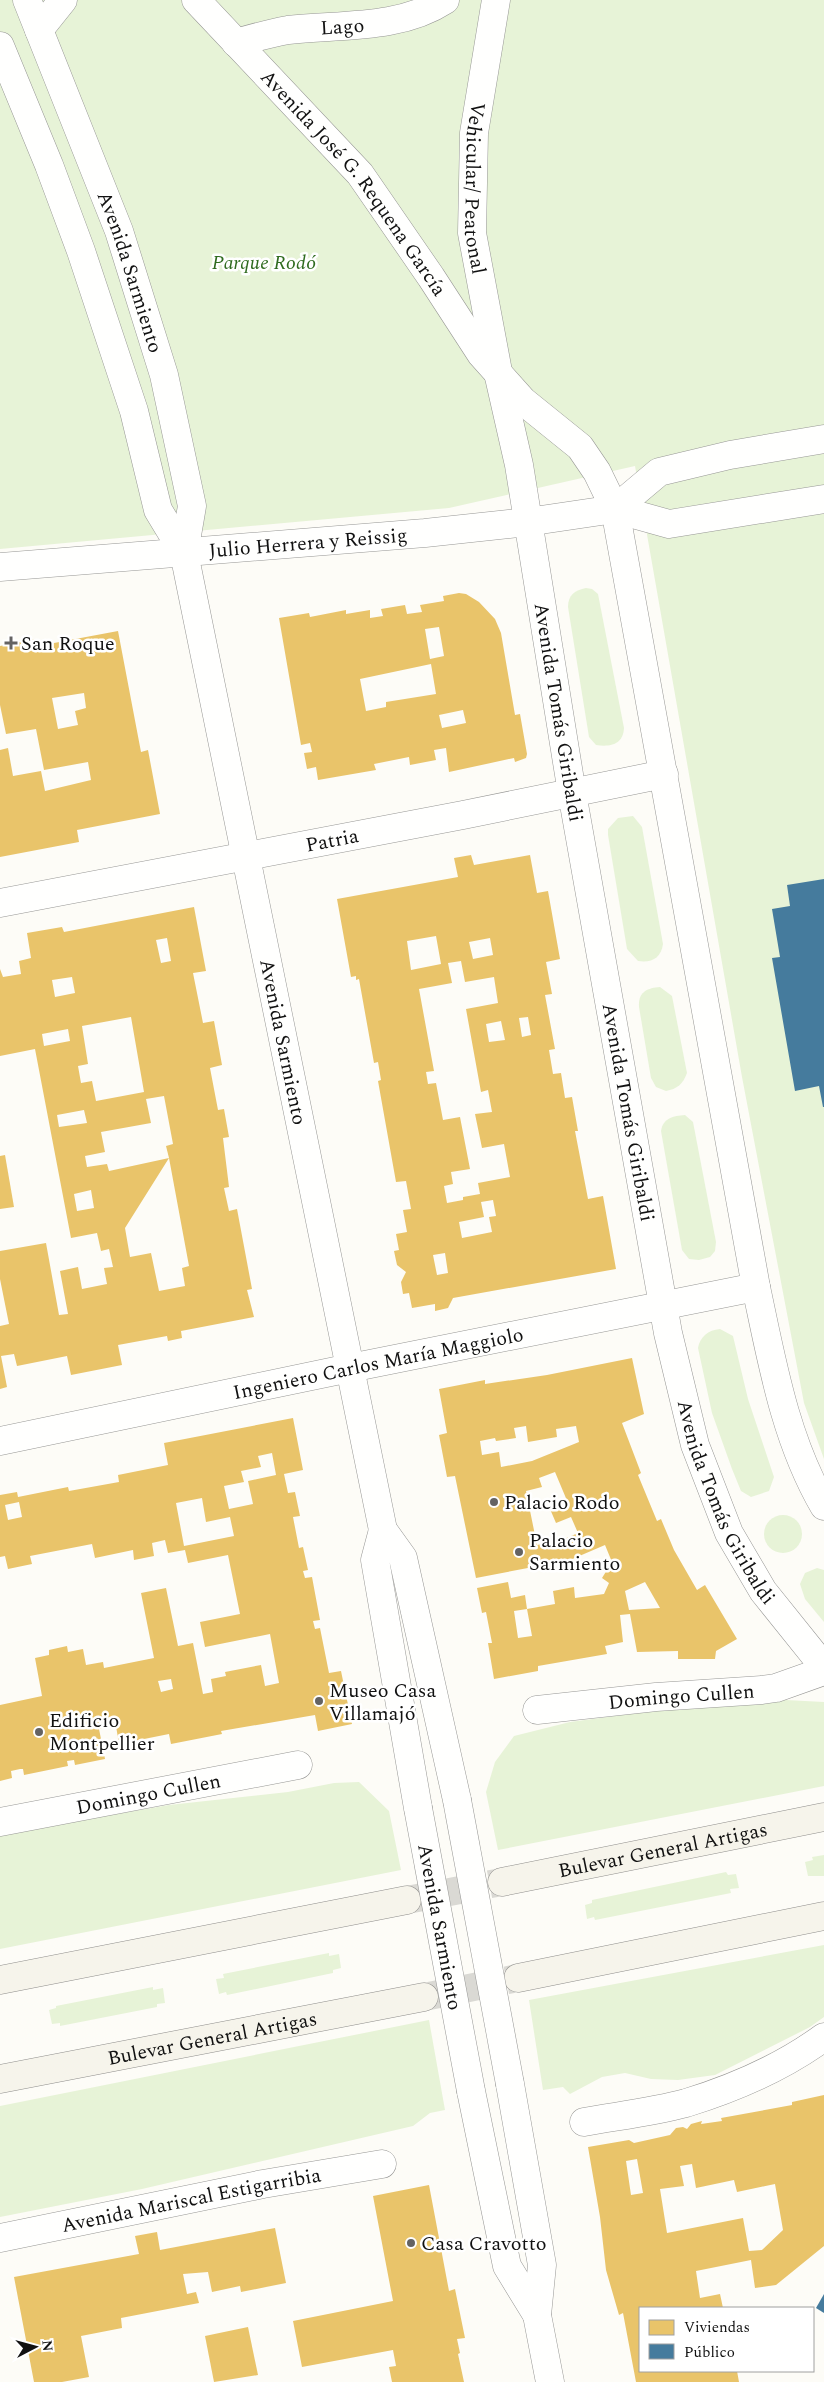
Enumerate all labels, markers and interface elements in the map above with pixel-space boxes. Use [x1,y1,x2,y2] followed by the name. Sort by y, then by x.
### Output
[320,11,366,43] street label: Lago
[253,63,454,303] street label: Avenida José G. Requena García
[456,100,493,277] street label: Vehicular/ Peatonal
[89,187,170,357] street label: Avenida Sarmiento
[212,248,316,278] park label: Parque Rodó
[208,520,409,566] street label: Julio Herrera y Reissig
[525,601,591,824] street label: Avenida Tomás Giribaldi
[21,629,115,659] place label: San Roque
[5,637,17,649] marker: San Roque
[303,821,362,861] street label: Patria
[251,956,314,1128] street label: Avenida Sarmiento
[594,1001,662,1224] street label: Avenida Tomás Giribaldi
[230,1320,526,1408] street label: Ingeniero Carlos María Maggiolo
[669,1397,782,1612] street label: Avenida Tomás Giribaldi
[504,1488,619,1518] place label: Palacio Rodo
[488,1496,500,1508] marker: Palacio Rodo
[529,1526,620,1579] place label: Palacio Sarmiento
[513,1546,525,1558] marker: Palacio Sarmiento
[329,1676,436,1729] place label: Museo Casa Villamajó
[607,1677,755,1718] street label: Domingo Cullen
[313,1695,325,1707] marker: Museo Casa Villamajó
[49,1706,155,1759] place label: Edificio Montpellier
[33,1726,45,1738] marker: Edificio Montpellier
[74,1766,223,1823] street label: Domingo Cullen
[556,1815,770,1886] street label: Bulevar General Artigas
[409,1841,470,2013] street label: Avenida Sarmiento
[105,2004,320,2074] street label: Bulevar General Artigas
[59,2160,324,2241] street label: Avenida Mariscal Estigarribia
[421,2229,547,2259] place label: Casa Cravotto
[405,2237,417,2249] marker: Casa Cravotto
[639,2307,814,2372] legend
[684,2316,750,2339] text: Viviendas
[10,2322,60,2372] north arrow
[36,2339,58,2352] text: N
[684,2341,735,2364] text: Público

